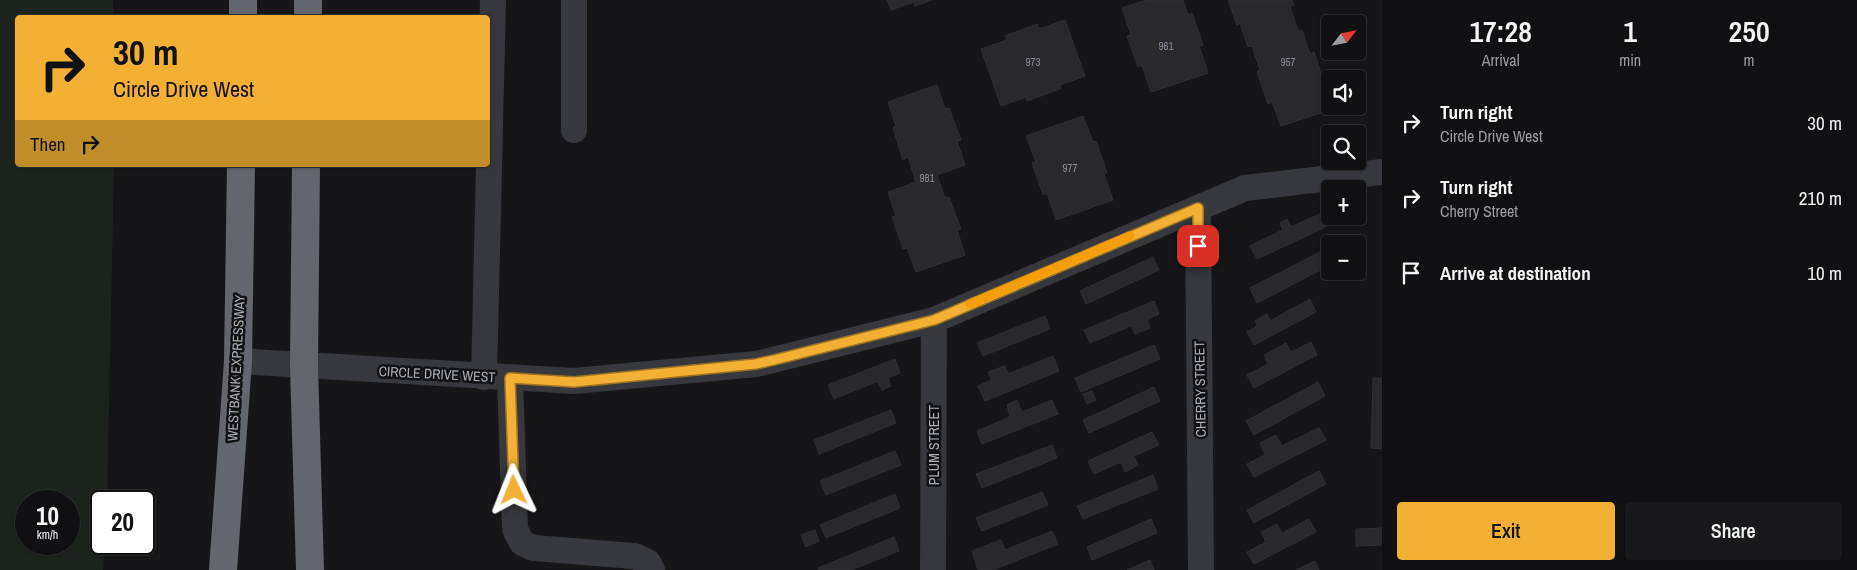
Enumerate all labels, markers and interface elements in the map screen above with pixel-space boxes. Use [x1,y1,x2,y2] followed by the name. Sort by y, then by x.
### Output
[1469,11,1532,51] text: 17:28
[1623,11,1637,51] text: 1
[1729,11,1770,51] text: 250
[1321,15,1366,60] north arrow
[1321,15,1366,280] map controls
[113,29,178,76] text: 30 m
[30,35,95,100] icon: right
[1158,39,1174,53] house number: 961
[1482,49,1520,71] text: Arrival
[1619,49,1641,71] text: min
[1744,49,1755,71] text: m
[1025,55,1041,69] house number: 973
[1280,55,1296,69] house number: 957
[1321,70,1366,115] button: sound
[113,74,254,104] text: Circle Drive West
[1440,99,1512,125] text: Turn right
[1397,109,1425,137] icon: right
[1807,110,1842,136] text: 30 m
[1321,125,1366,170] button: search
[1440,125,1543,147] text: Circle Drive West
[76,130,104,158] icon: right
[30,131,66,157] text: Then
[1062,161,1078,175] house number: 977
[919,171,935,185] house number: 981
[1440,174,1512,200] text: Turn right
[1321,180,1366,225] button: +
[1397,184,1425,212] icon: right
[1799,185,1842,211] text: 210 m
[1440,200,1518,222] text: Cherry Street
[1177,225,1219,267] pin
[1184,232,1212,260] icon: arrive
[1321,235,1366,280] button: −
[1397,259,1425,287] icon: arrive
[1440,260,1591,286] text: Arrive at destination
[1807,260,1842,286] text: 10 m
[223,294,249,442] street label: WESTBANK EXPRESSWAY
[1190,341,1210,437] street label: CHERRY STREET
[378,362,496,386] street label: CIRCLE DRIVE WEST
[925,405,943,485] street label: PLUM STREET
[487,463,539,515] position arrow
[90,490,155,555] speed limit sign: 20
[36,499,59,533] text: 10
[1397,502,1615,560] button: Exit
[1625,502,1842,560] button: Share
[37,527,58,543] text: km/h

